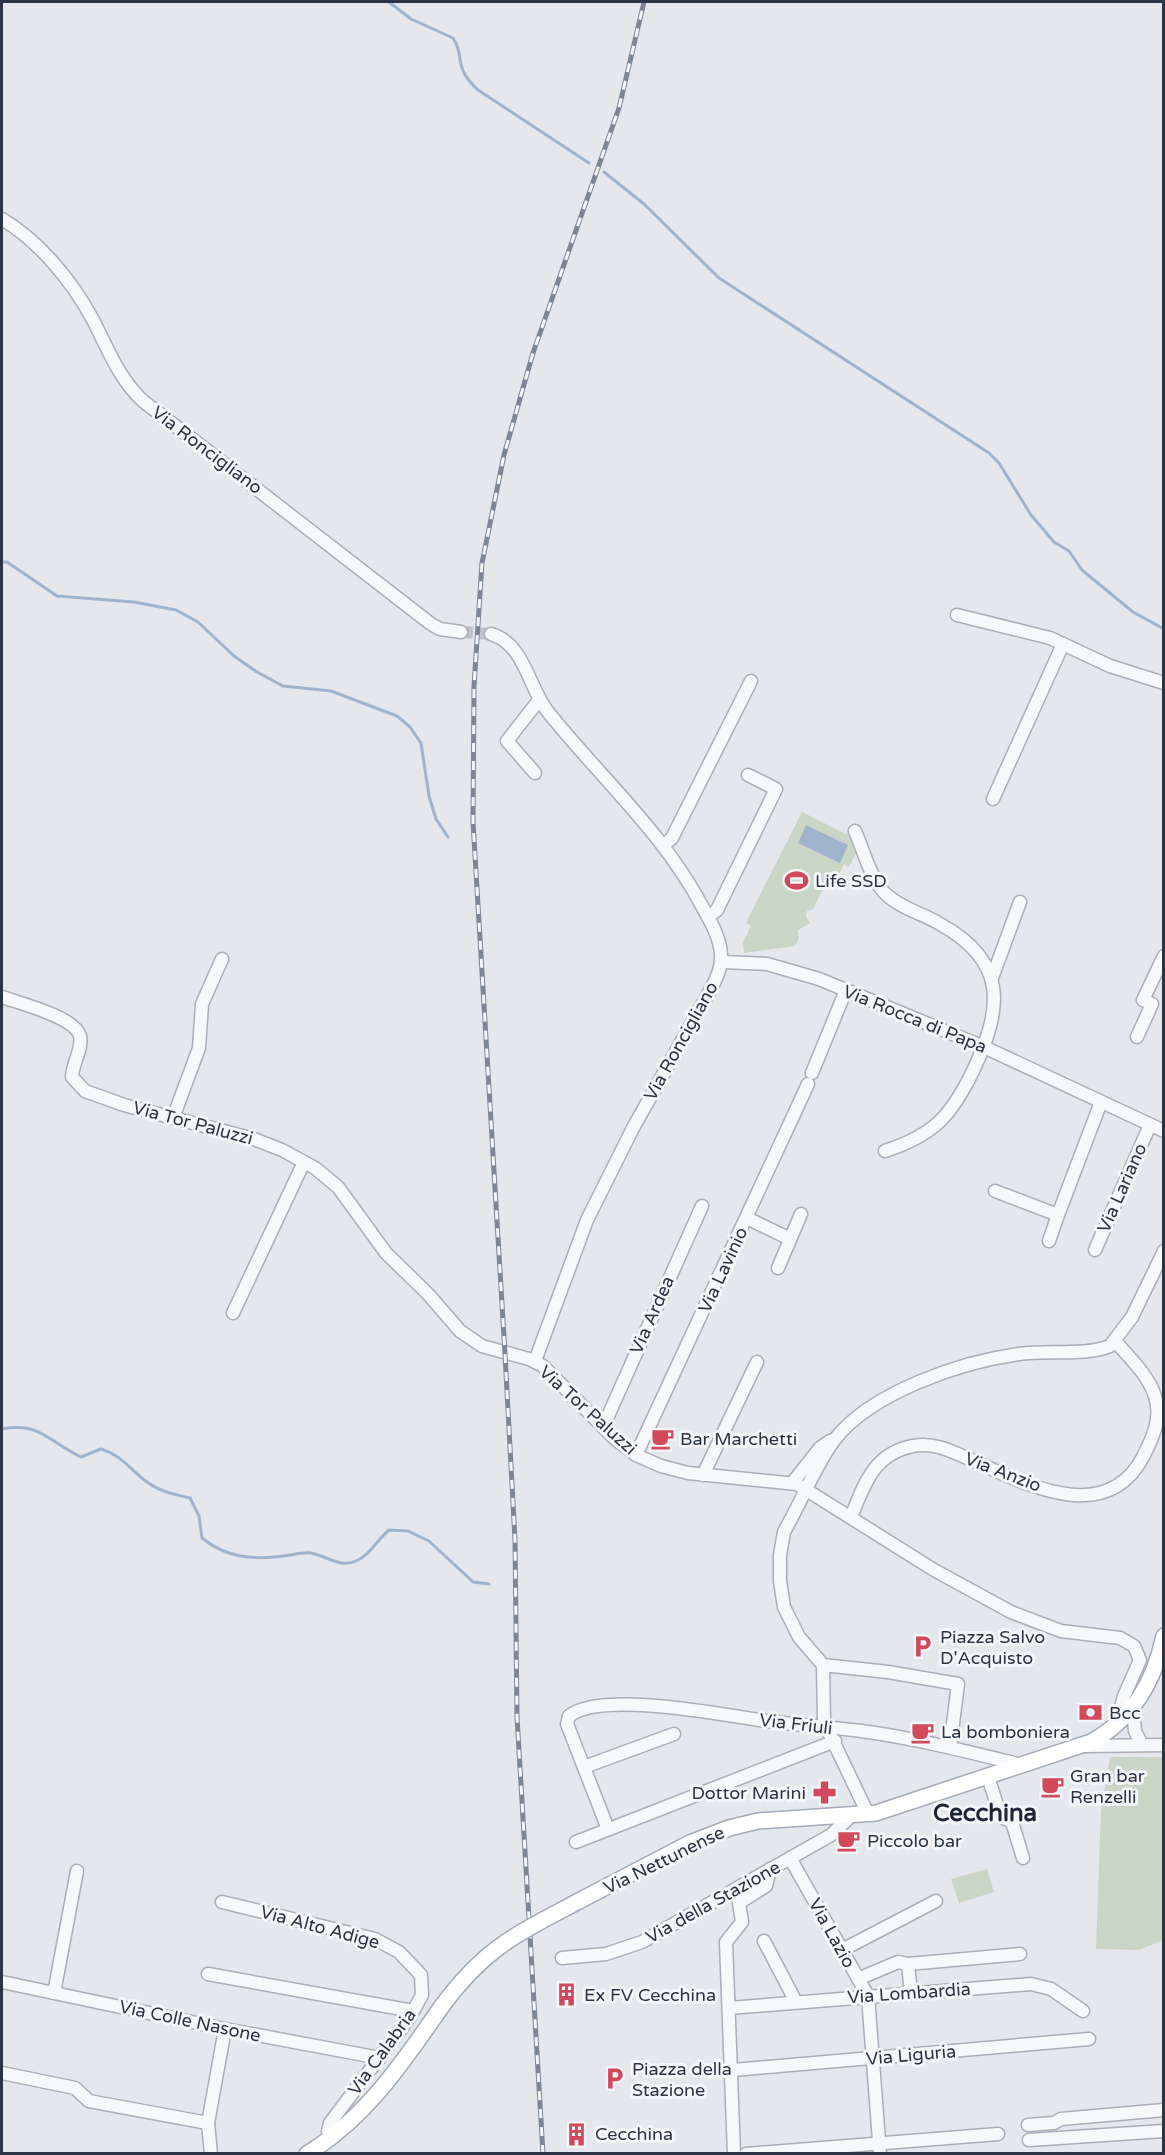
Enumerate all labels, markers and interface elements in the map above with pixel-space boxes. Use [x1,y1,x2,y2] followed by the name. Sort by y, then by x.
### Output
[147,401,267,499] street label: Via Roncigliano
[784,868,810,894] sports icon: Life SSD
[815,870,887,892] place label: Life SSD
[639,978,723,1104] street label: Via Roncigliano
[840,980,990,1058] street label: Via Rocca di Papa
[130,1096,256,1150] street label: Via Tor Paluzzi
[1093,1140,1151,1236] street label: Via Lariano
[694,1223,753,1316] street label: Via Lavinio
[625,1273,679,1357] street label: Via Ardea
[535,1361,641,1459] street label: Via Tor Paluzzi
[649,1426,675,1452] cafe icon: Bar Marchetti
[680,1428,797,1450] place label: Bar Marchetti
[962,1447,1044,1497] street label: Via Anzio
[940,1626,1045,1669] place label: Piazza Salvo D'Acquisto
[909,1634,935,1660] parking icon: Piazza Salvo D'Acquisto
[1078,1700,1104,1726] bank icon: Bcc
[1109,1702,1141,1724] place label: Bcc
[758,1709,834,1739] street label: Via Friuli
[910,1719,936,1745] cafe icon: La bomboniera
[941,1721,1070,1743] place label: La bomboniera
[1070,1765,1145,1808] place label: Gran bar Renzelli
[1039,1773,1065,1799] cafe icon: Gran bar Renzelli
[811,1780,837,1806] pharmacy icon: Dottor Marini
[691,1782,806,1804] place label: Dottor Marini
[933,1799,1037,1828] district label: Cecchina
[600,1821,728,1899] street label: Via Nettunense
[836,1828,862,1854] cafe icon: Piccolo bar
[867,1830,962,1852] place label: Piccolo bar
[642,1856,784,1948] street label: Via della Stazione
[804,1894,860,1972] street label: Via Lazio
[258,1901,382,1953] street label: Via Alto Adige
[847,1978,971,2008] street label: Via Lombardia
[553,1982,579,2008] building icon: Ex FV Cecchina
[584,1984,716,2006] place label: Ex FV Cecchina
[117,1995,263,2047] street label: Via Colle Nasone
[343,2004,421,2100] street label: Via Calabria
[865,2040,957,2070] street label: Via Liguria
[632,2058,732,2101] place label: Piazza della Stazione
[601,2066,627,2092] parking icon: Piazza della Stazione
[564,2121,590,2147] building icon: Cecchina
[595,2123,673,2145] place label: Cecchina

